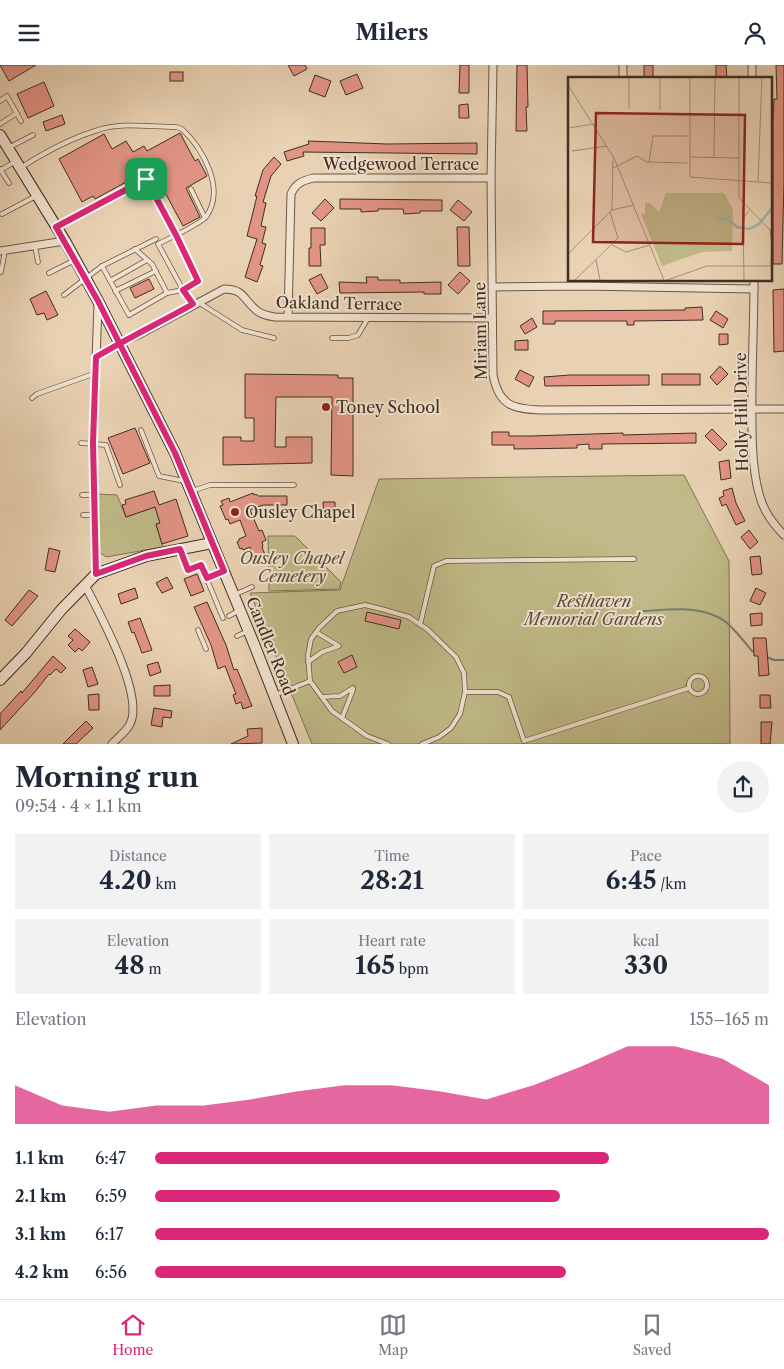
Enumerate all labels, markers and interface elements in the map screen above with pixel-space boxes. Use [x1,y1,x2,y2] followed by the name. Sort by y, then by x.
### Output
[15,19,43,47] icon: menu
[355,19,429,46] text: Milers
[741,19,769,47] icon: person
[568,77,772,281] inset map
[322,154,479,174] street label: Wedgewood Terrace
[125,158,167,200] pin
[132,165,160,193] icon: arrive
[469,282,491,380] street label: Miriam Lane
[276,292,402,314] street label: Oakland Terrace
[730,352,752,472] street label: Holly Hill Drive
[336,397,440,417] place label: Toney School
[320,401,332,413] marker: Toney School
[245,502,356,522] place label: Ousley Chapel
[229,506,241,518] marker: Ousley Chapel
[240,548,346,586] park label: Ousley Chapel Cemetery
[523,591,663,629] park label: Resthaven Memorial Gardens
[242,594,300,698] street label: Candler Road
[15,760,199,794] text: Morning run
[717,761,769,813] button: share
[15,796,142,816] text: 09:54 · 4 × 1.1 km
[109,847,167,865] text: Distance
[374,847,410,865] text: Time
[630,847,662,865] text: Pace
[99,865,152,896] text: 4.20
[360,865,424,896] text: 28:21
[606,865,657,896] text: 6:45
[152,875,177,893] text: km
[657,875,686,893] text: /km
[107,932,169,950] text: Elevation
[358,932,426,950] text: Heart rate
[633,932,659,950] text: kcal
[115,950,145,981] text: 48
[355,950,395,981] text: 165
[624,950,668,981] text: 330
[145,960,161,978] text: m
[395,960,429,978] text: bpm
[15,1009,86,1029] text: Elevation
[689,1009,769,1029] text: 155–165 m
[15,1148,64,1168] text: 1.1 km
[95,1148,126,1168] text: 6:47
[15,1186,67,1206] text: 2.1 km
[95,1186,127,1206] text: 6:59
[15,1224,66,1244] text: 3.1 km
[95,1224,123,1244] text: 6:17
[15,1262,69,1282] text: 4.2 km
[95,1262,127,1282] text: 6:56
[112,1311,153,1359] tab: Home
[378,1311,408,1359] tab: Map
[633,1311,672,1359] tab: Saved

